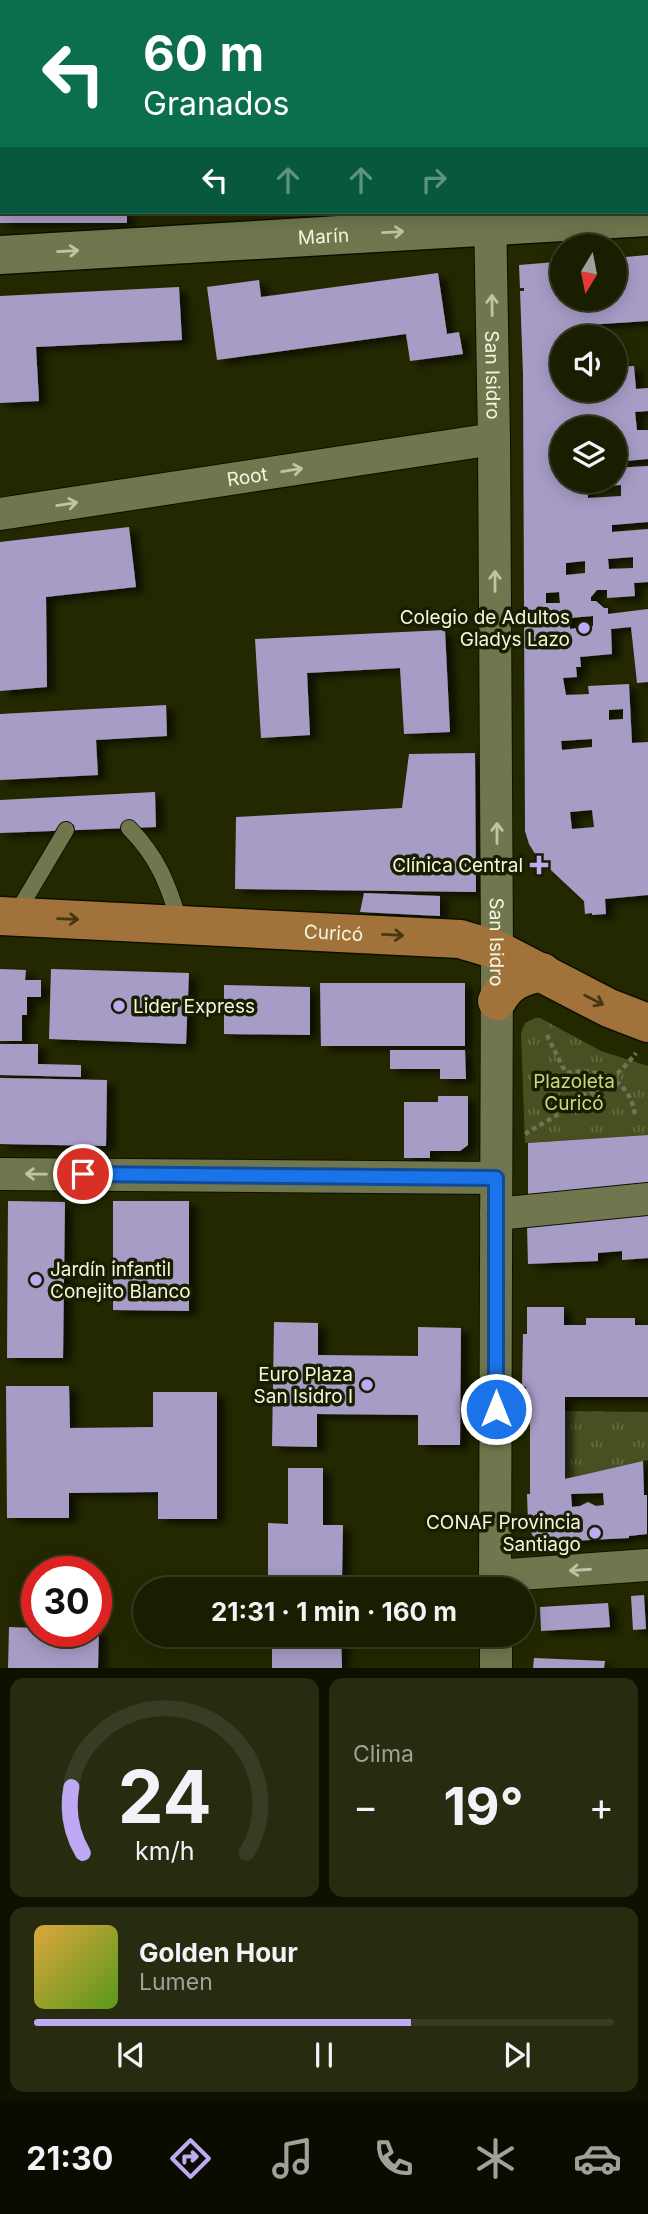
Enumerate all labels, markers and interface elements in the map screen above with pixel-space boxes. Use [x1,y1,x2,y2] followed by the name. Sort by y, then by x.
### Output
[143,24,264,83] text: 60 m
[28,28,119,119] icon: left
[143,84,289,123] text: Granados
[196,161,234,199] icon: left
[269,161,307,199] icon: ahead
[342,161,380,199] icon: ahead
[415,161,453,199] icon: right
[297,224,350,250] street label: Marín
[381,225,404,238] one-way arrow
[550,234,626,312] north arrow
[550,234,627,493] map controls
[56,244,79,257] one-way arrow
[485,293,499,316] one-way arrow
[550,325,627,402] button: sound
[480,330,505,420] street label: San Isidro
[550,416,627,493] button: layers
[225,463,269,491] street label: Root
[281,463,303,476] one-way arrow
[56,497,78,510] one-way arrow
[488,570,502,593] one-way arrow
[400,606,570,651] place label: Colegio de Adultos Gladys Lazo
[576,620,592,636] marker: Colegio de Adultos Gladys Lazo
[490,822,504,845] one-way arrow
[392,854,523,877] place label: Clínica Central
[529,855,549,875] marker: Clínica Central
[485,897,508,987] street label: San Isidro
[56,913,79,926] one-way arrow
[303,920,364,946] street label: Curicó
[381,929,404,942] one-way arrow
[583,994,604,1008] one-way arrow
[133,995,255,1018] place label: Lider Express
[111,998,127,1014] marker: Lider Express
[533,1070,615,1115] park label: Plazoleta Curicó
[53,1144,113,1204] pin
[64,1155,102,1193] icon: arrive
[25,1167,48,1181] one-way arrow
[50,1258,191,1303] place label: Jardín infantil Conejito Blanco
[28,1272,44,1288] marker: Jardín infantil Conejito Blanco
[254,1363,353,1408] place label: Euro Plaza San Isidro I
[459,1372,533,1446] position arrow
[359,1377,375,1393] marker: Euro Plaza San Isidro I
[426,1511,581,1556] place label: CONAF Provincia Santiago
[587,1525,603,1541] marker: CONAF Provincia Santiago
[21,1556,112,1647] speed limit sign: 30
[569,1564,592,1577] one-way arrow
[211,1596,457,1627] text: 21:31 · 1 min · 160 m
[353,1740,414,1768] text: Clima
[118,1753,211,1842] text: 24
[443,1775,524,1838] text: 19°
[353,1783,378,1829] text: −
[589,1783,614,1829] text: +
[135,1836,194,1866] text: km/h
[139,1937,298,1968] text: Golden Hour
[139,1968,213,1996] text: Lumen
[112,2036,150,2074] icon: previous
[305,2036,343,2074] icon: pause
[498,2036,536,2074] icon: next
[166,2134,215,2183] icon: directions
[268,2134,317,2183] icon: music
[369,2134,418,2183] icon: phone
[471,2134,520,2183] icon: climate
[573,2134,622,2183] icon: car
[26,2139,113,2178] text: 21:30

